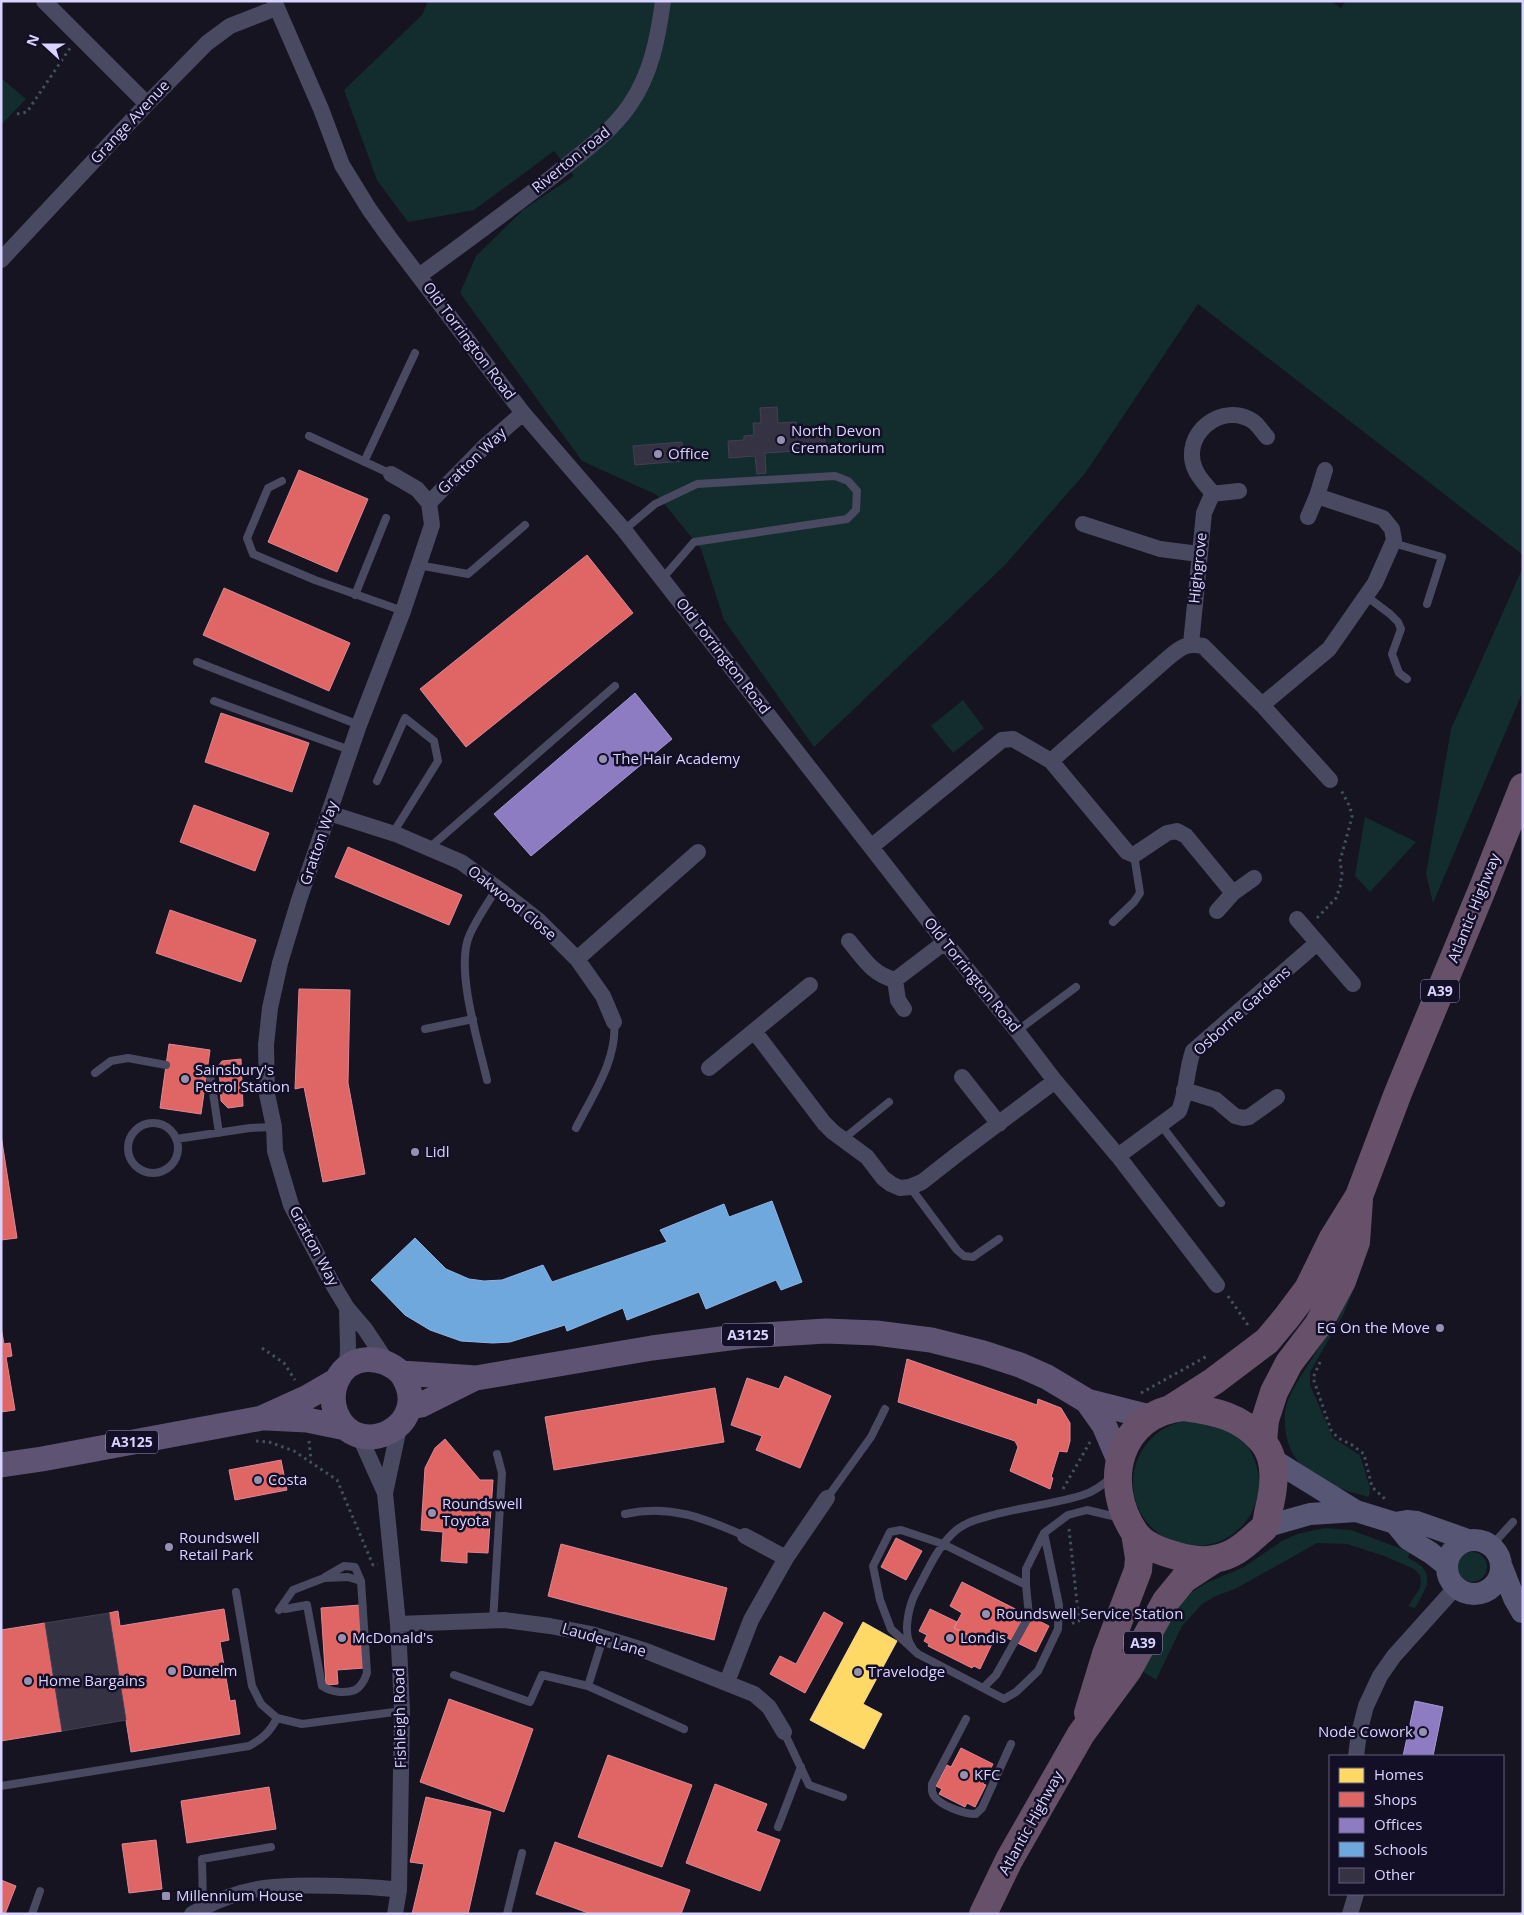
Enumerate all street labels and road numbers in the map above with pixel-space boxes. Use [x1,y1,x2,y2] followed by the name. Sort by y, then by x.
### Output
[85,75,173,167] street label: Grange Avenue
[527,121,614,197] street label: Riverton road
[419,277,521,403] street label: Old Torrington Road
[433,422,510,498] street label: Gratton Way
[1183,531,1211,604] street label: Highgrove
[672,593,776,718] street label: Old Torrington Road
[294,797,342,887] street label: Gratton Way
[1442,850,1504,965] street label: Atlantic Highway
[464,860,561,944] street label: Oakwood Close
[920,913,1025,1036] street label: Old Torrington Road
[1189,961,1294,1059] street label: Osborne Gardens
[1421,979,1459,1002] road number: A39
[285,1202,345,1289] street label: Gratton Way
[722,1324,774,1346] road number: A3125
[106,1430,158,1454] road number: A3125
[560,1617,649,1661] street label: Lauder Lane
[1124,1632,1162,1655] road number: A39
[388,1667,410,1769] street label: Fishleigh Road
[993,1767,1067,1878] street label: Atlantic Highway

